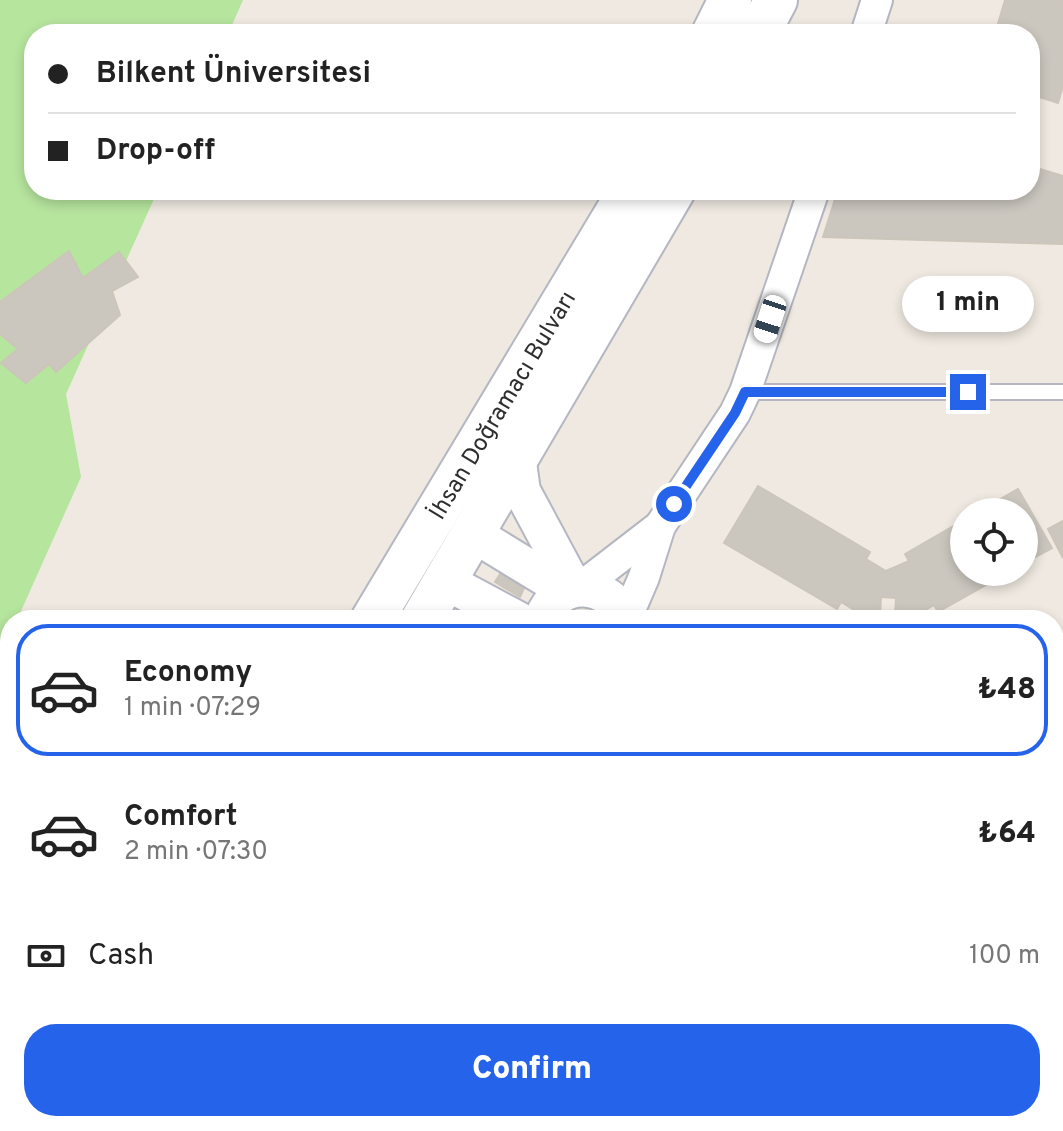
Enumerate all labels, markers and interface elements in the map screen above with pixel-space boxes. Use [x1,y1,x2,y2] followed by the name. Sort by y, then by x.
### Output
[96,56,371,93] text: Bilkent Üniversitesi
[96,133,215,170] text: Drop-off
[902,276,1034,332] callout: 1 min
[423,286,584,526] street label: İhsan Doğramacı Bulvarı
[936,287,1000,320] text: 1 min
[751,292,789,346] car
[950,374,986,410] route end
[656,486,692,522] route start
[950,498,1038,586] map controls
[950,498,1038,586] button: locate
[28,654,100,726] icon: car
[124,655,252,692] text: Economy
[978,672,1036,709] text: ₺48
[124,692,261,725] text: 1 min · 07:29
[28,798,100,870] icon: car
[124,799,237,836] text: Comfort
[978,816,1036,853] text: ₺64
[124,836,268,869] text: 2 min · 07:30
[24,934,68,978] icon: cash
[88,938,154,975] text: Cash
[969,940,1040,973] text: 100 m
[24,1024,1040,1116] button: Confirm

